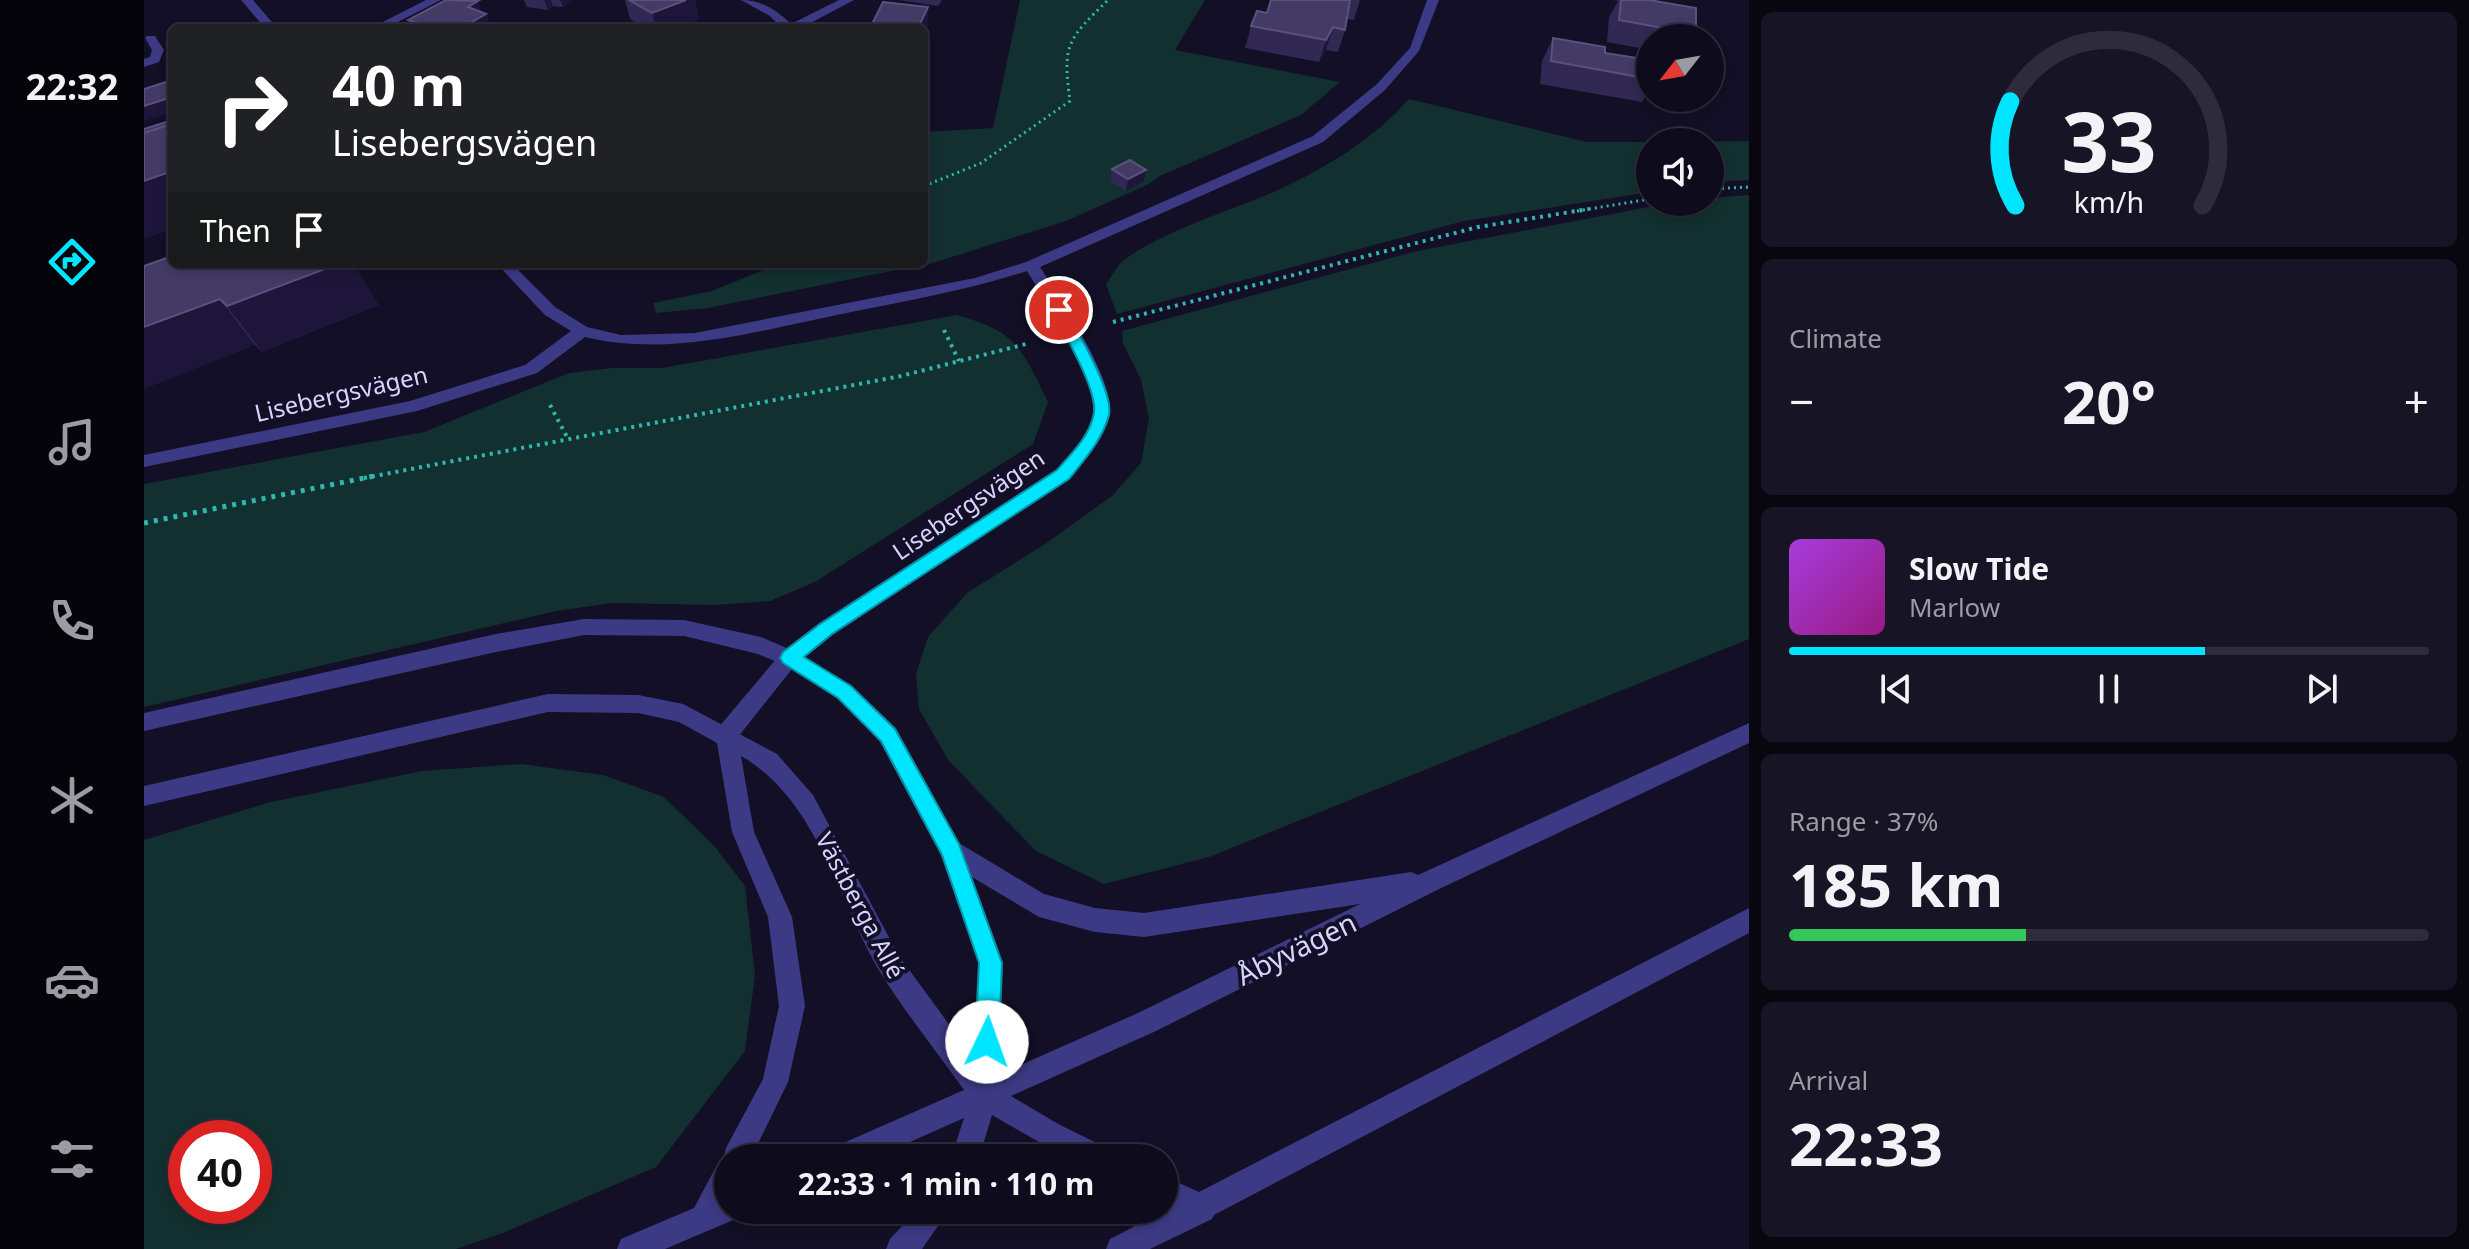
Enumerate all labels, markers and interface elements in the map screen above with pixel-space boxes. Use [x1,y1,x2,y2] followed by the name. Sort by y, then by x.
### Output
[1636,24,1724,112] north arrow
[1636,24,1724,216] map controls
[332,46,465,122] text: 40 m
[200,56,304,160] icon: right
[26,62,118,111] text: 22:32
[2061,82,2157,195] text: 33
[332,118,597,167] text: Lisebergsvägen
[1636,128,1724,216] button: sound
[2074,182,2144,221] text: km/h
[287,208,331,252] icon: arrive
[200,210,271,251] text: Then
[44,234,100,290] icon: directions
[1025,276,1093,344] pin
[1037,288,1081,332] icon: arrive
[1789,320,1882,356] text: Climate
[251,357,431,429] street label: Lisebergsvägen
[2062,360,2156,442] text: 20°
[1789,371,1814,431] text: −
[2404,371,2429,431] text: +
[44,414,100,470] icon: music
[885,441,1051,567] street label: Lisebergsvägen
[1909,548,2049,589] text: Slow Tide
[1909,589,2000,625] text: Marlow
[44,593,100,649] icon: phone
[1874,667,1918,711] icon: previous
[2087,667,2131,711] icon: pause
[2300,667,2344,711] icon: next
[44,772,100,828] icon: climate
[1789,803,1938,839] text: Range · 37%
[809,826,913,984] street label: Västberga Allé
[1789,843,2003,925] text: 185 km
[1230,903,1362,993] street label: Åbyvägen
[44,952,100,1008] icon: car
[945,1000,1029,1084] position arrow
[1789,1062,1868,1098] text: Arrival
[1789,1102,1943,1184] text: 22:33
[168,1120,272,1224] speed limit sign: 40
[44,1131,100,1187] icon: filters
[798,1163,1094,1204] text: 22:33 · 1 min · 110 m

